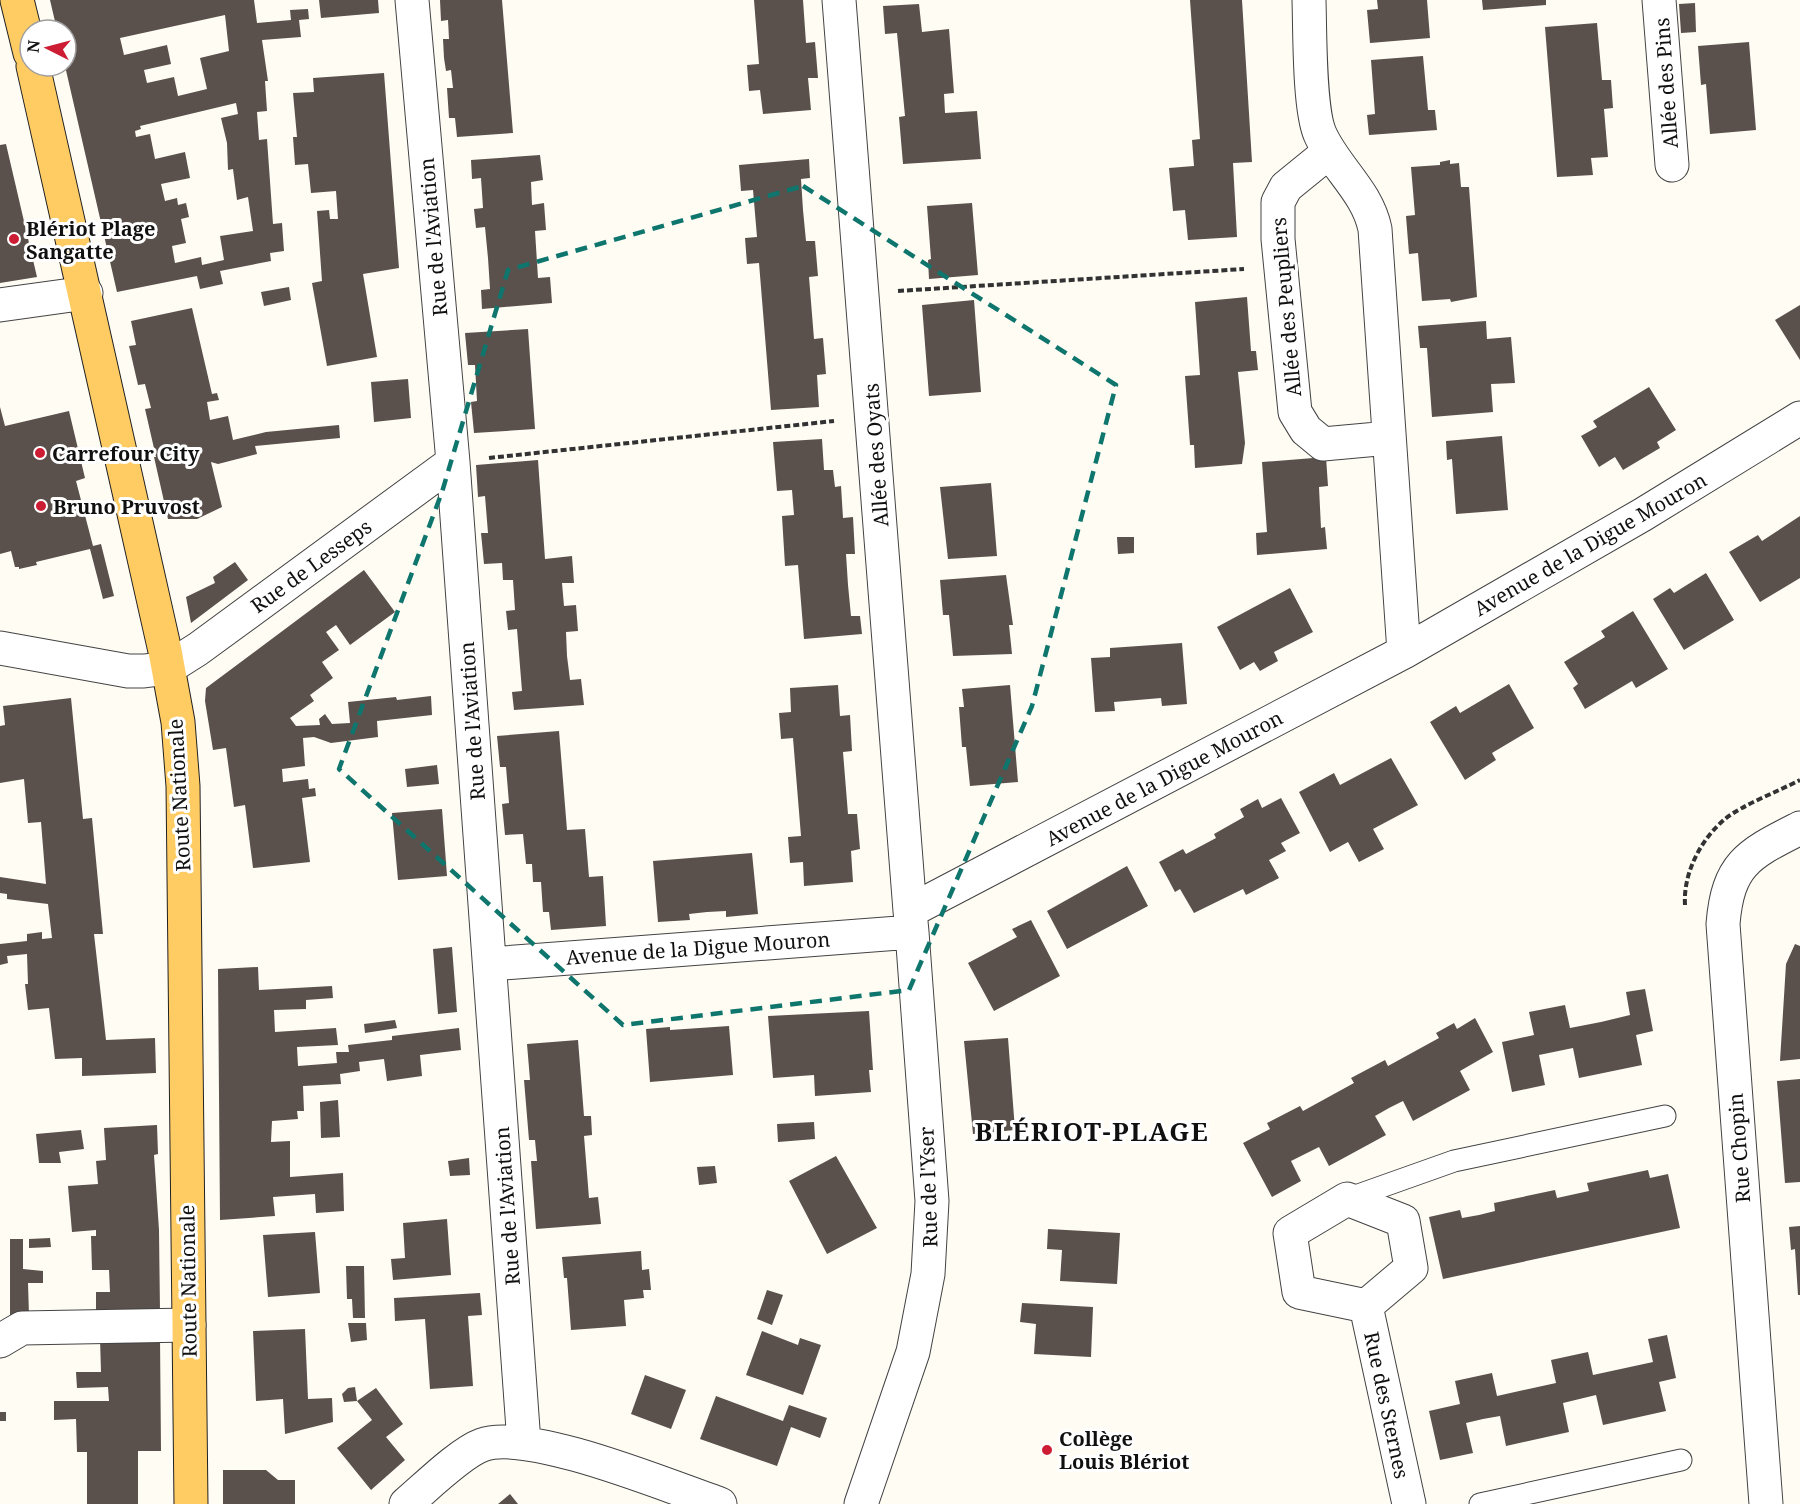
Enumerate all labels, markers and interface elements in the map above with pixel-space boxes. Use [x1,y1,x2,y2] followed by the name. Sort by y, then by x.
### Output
[1648,17,1684,149] street label: Allée des Pins
[18,18,78,78] north arrow
[21,39,45,54] text: N
[413,157,453,317] street label: Rue de l'Aviation
[26,215,155,265] place label: Blériot Plage Sangatte
[1265,216,1307,398] street label: Allée des Peupliers
[7,232,21,246] marker: Blériot Plage Sangatte
[858,382,894,528] street label: Allée des Oyats
[52,440,200,467] place label: Carrefour City
[33,446,47,460] marker: Carrefour City
[1469,466,1711,622] street label: Avenue de la Digue Mouron
[53,493,200,520] place label: Bruno Pruvost
[34,499,48,513] marker: Bruno Pruvost
[245,513,377,619] street label: Rue de Lesseps
[453,641,491,801] street label: Rue de l'Aviation
[1041,704,1287,852] street label: Avenue de la Digue Mouron
[162,718,196,872] street label: Route Nationale
[565,925,831,971] street label: Avenue de la Digue Mouron
[1722,1092,1756,1204] street label: Rue Chopin
[975,1113,1209,1149] district label: BLÉRIOT-PLAGE
[488,1126,526,1286] street label: Rue de l'Aviation
[912,1126,944,1248] street label: Rue de l'Yser
[173,1204,203,1358] street label: Route Nationale
[1358,1329,1416,1481] street label: Rue des Sternes
[1059,1425,1189,1475] place label: Collège Louis Blériot
[1040,1443,1054,1457] marker: Collège Louis Blériot

